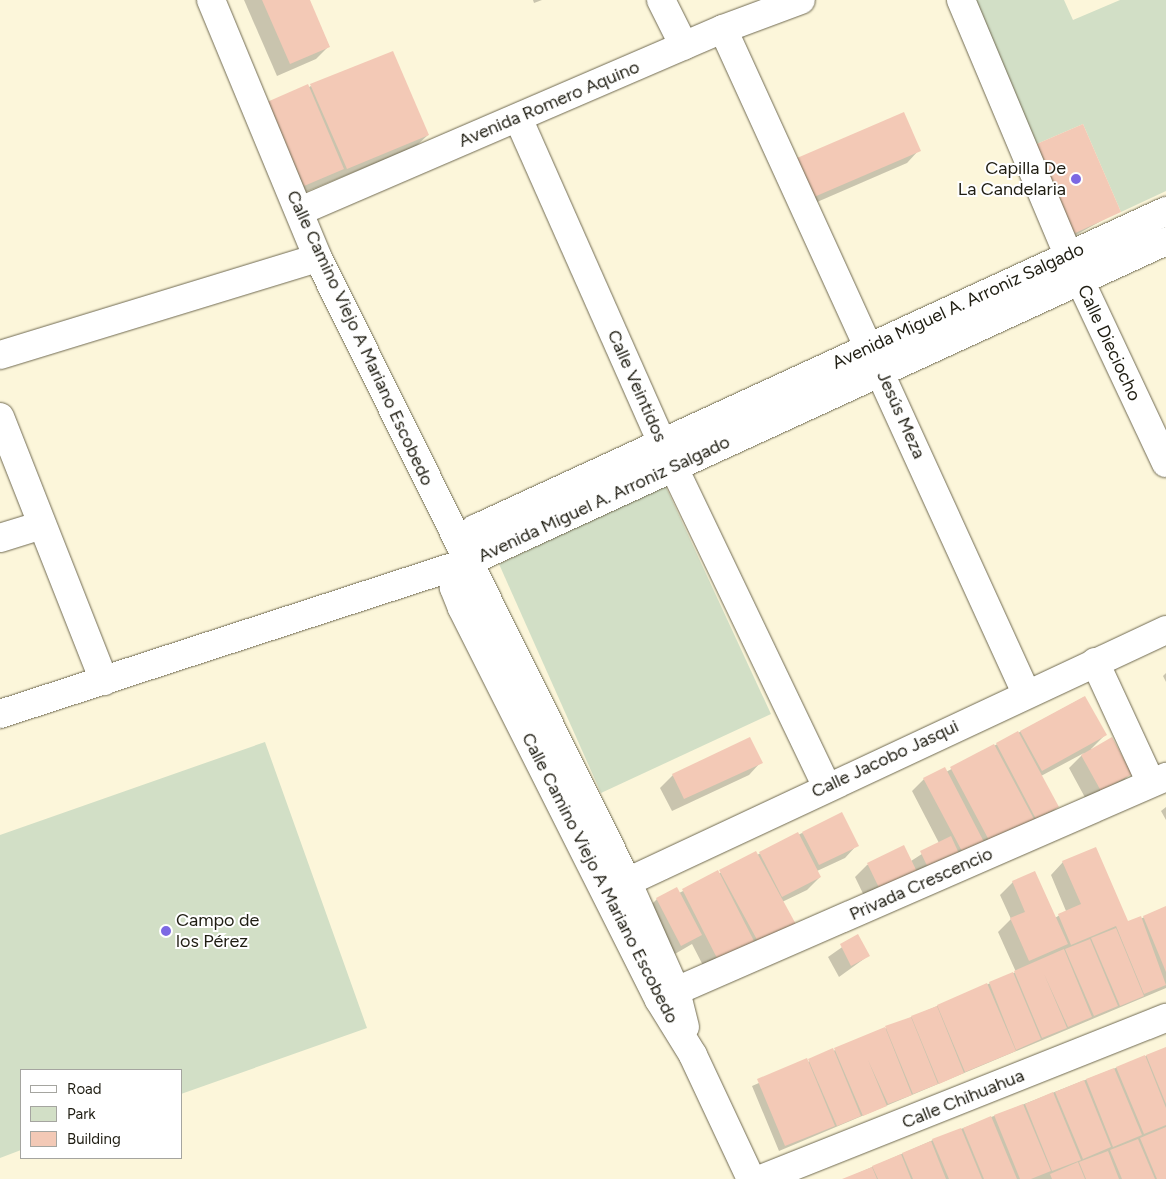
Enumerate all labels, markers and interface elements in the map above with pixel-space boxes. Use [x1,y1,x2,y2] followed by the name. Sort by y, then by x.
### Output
[455,56,643,152] street label: Avenida Romero Aquino
[958,158,1066,200] place label: Capilla De La Candelaria
[1070,173,1082,185] marker: Capilla De La Candelaria
[282,187,438,489] street label: Calle Camino Viejo A Mariano Escobedo
[829,238,1087,374] street label: Avenida Miguel A. Arroniz Salgado
[1073,282,1145,404] street label: Calle Dieciocho
[603,327,671,445] street label: Calle Veintidos
[872,368,930,462] street label: Jesús Meza
[475,431,733,567] street label: Avenida Miguel A. Arroniz Salgado
[808,715,962,803] street label: Calle Jacobo Jasqui
[517,729,683,1027] street label: Calle Camino Viejo A Mariano Escobedo
[846,843,996,925] street label: Privada Crescencio
[176,910,259,952] place label: Campo de los Pérez
[160,925,172,937] marker: Campo de los Pérez
[899,1065,1027,1133] street label: Calle Chihuahua
[20,1069,182,1159] legend
[67,1080,102,1098] text: Road
[67,1105,96,1123] text: Park
[67,1130,121,1148] text: Building

